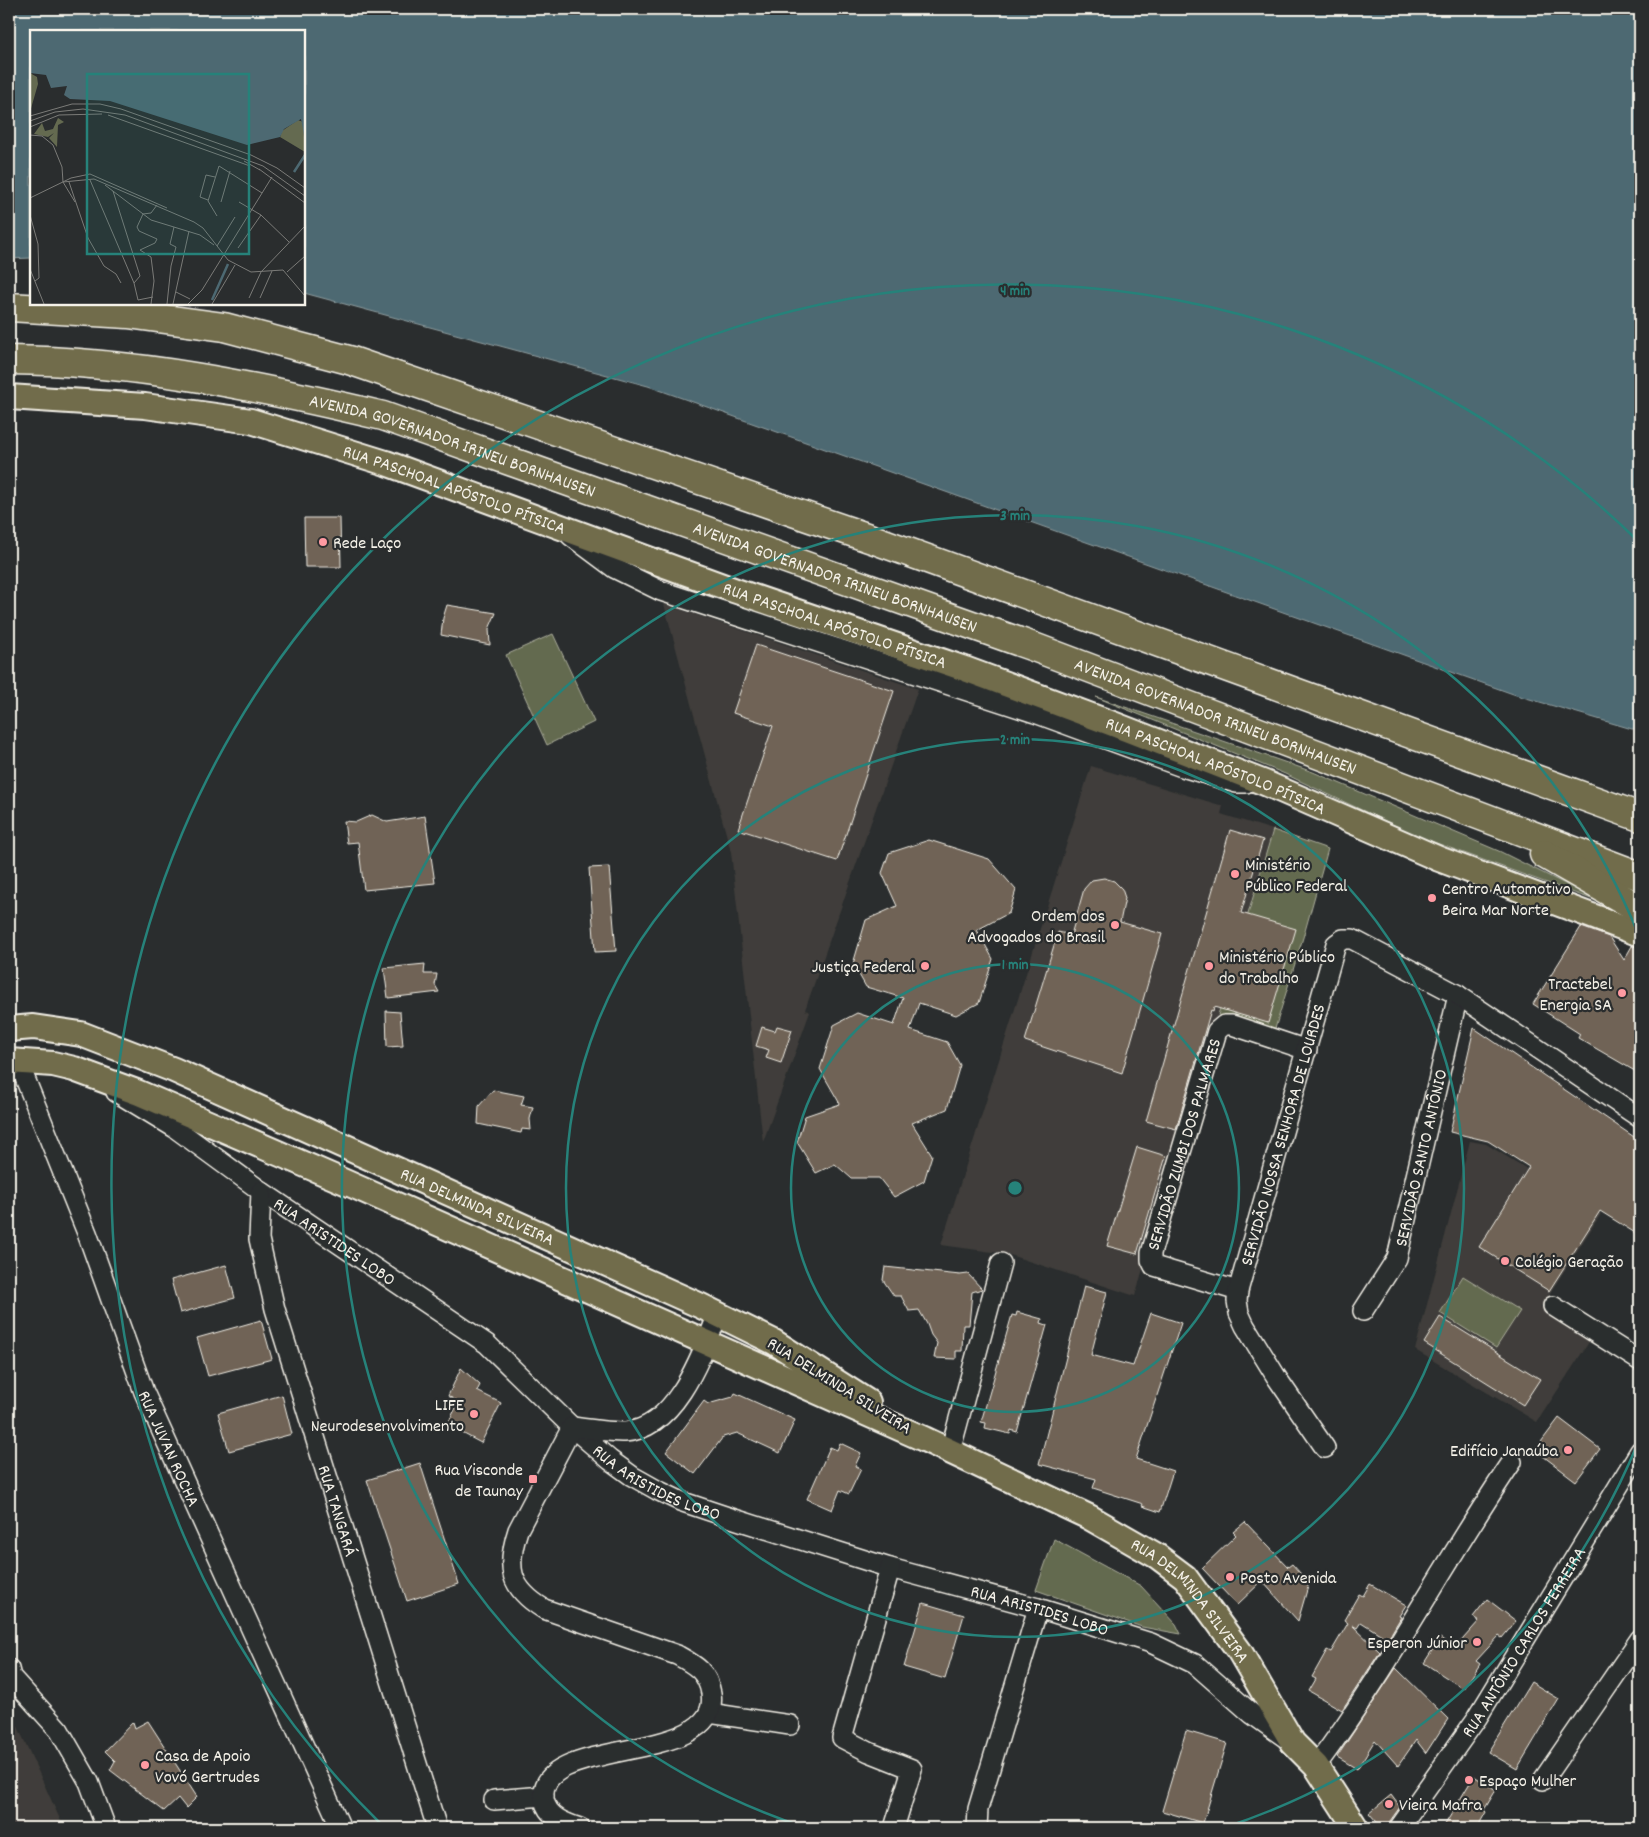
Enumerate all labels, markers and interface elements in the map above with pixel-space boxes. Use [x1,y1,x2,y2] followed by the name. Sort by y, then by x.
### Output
[30,30,305,305] inset map
[1000,281,1030,303] text: 4 min
[307,390,598,505] street label: AVENIDA GOVERNADOR IRINEU BORNHAUSEN
[339,440,569,543] street label: RUA PASCHOAL APÓSTOLO PÍTSICA
[1000,506,1030,528] text: 3 min
[689,517,980,641] street label: AVENIDA GOVERNADOR IRINEU BORNHAUSEN
[333,532,401,557] place label: Rede Laço
[317,536,329,548] marker: Rede Laço
[719,577,950,677] street label: RUA PASCHOAL APÓSTOLO PÍTSICA
[1070,653,1360,783] street label: AVENIDA GOVERNADOR IRINEU BORNHAUSEN
[1101,712,1329,823] street label: RUA PASCHOAL APÓSTOLO PÍTSICA
[1000,730,1030,752] text: 2 min
[1245,854,1348,900] place label: Ministério Público Federal
[1229,868,1241,880] marker: Ministério Público Federal
[1442,878,1571,924] place label: Centro Automotivo Beira Mar Norte
[1426,892,1438,904] marker: Centro Automotivo Beira Mar Norte
[967,905,1106,951] place label: Ordem dos Advogados do Brasil
[1109,919,1121,931] marker: Ordem dos Advogados do Brasil
[1219,946,1335,992] place label: Ministério Público do Trabalho
[1002,955,1028,977] text: 1 min
[812,956,916,981] place label: Justiça Federal
[919,960,931,972] marker: Justiça Federal
[1203,960,1215,972] marker: Ministério Público do Trabalho
[1539,973,1613,1019] place label: Tractebel Energia SA
[1616,987,1628,999] marker: Tractebel Energia SA
[1236,1001,1333,1269] street label: SERVIDÃO NOSSA SENHORA DE LOURDES
[1142,1036,1229,1254] street label: SERVIDÃO ZUMBI DOS PALMARES
[1390,1067,1455,1249] street label: SERVIDÃO SANTO ANTÔNIO
[395,1163,558,1254] street label: RUA DELMINDA SILVEIRA
[1006,1179,1024,1197] centre of rings
[267,1193,400,1293] street label: RUA ARISTIDES LOBO
[1515,1251,1624,1276] place label: Colégio Geração
[1499,1255,1511,1267] marker: Colégio Geração
[762,1332,916,1442] street label: RUA DELMINDA SILVEIRA
[130,1387,204,1512] street label: RUA JUVAN ROCHA
[311,1394,464,1440] place label: LIFE Neurodesenvolvimento
[468,1408,480,1420] marker: LIFE Neurodesenvolvimento
[586,1440,723,1529] street label: RUA ARISTIDES LOBO
[1450,1440,1559,1465] place label: Edifício Janaúba
[1562,1444,1574,1456] marker: Edifício Janaúba
[434,1459,524,1505] place label: Rua Visconde de Taunay
[310,1463,362,1560] street label: RUA TANGARÁ
[527,1473,539,1485] marker: Rua Visconde de Taunay
[1125,1533,1254,1669] street label: RUA DELMINDA SILVEIRA
[1457,1543,1594,1744] street label: RUA ANTÔNIO CARLOS FERREIRA
[1240,1567,1337,1592] place label: Posto Avenida
[1224,1571,1236,1583] marker: Posto Avenida
[967,1580,1111,1644] street label: RUA ARISTIDES LOBO
[1367,1632,1467,1657] place label: Esperon Júnior
[1471,1636,1483,1648] marker: Esperon Júnior
[155,1745,260,1791] place label: Casa de Apoio Vovó Gertrudes
[139,1759,151,1771] marker: Casa de Apoio Vovó Gertrudes
[1479,1770,1577,1795] place label: Espaço Mulher
[1463,1774,1475,1786] marker: Espaço Mulher
[1399,1794,1482,1819] place label: Vieira Mafra
[1383,1798,1395,1810] marker: Vieira Mafra

